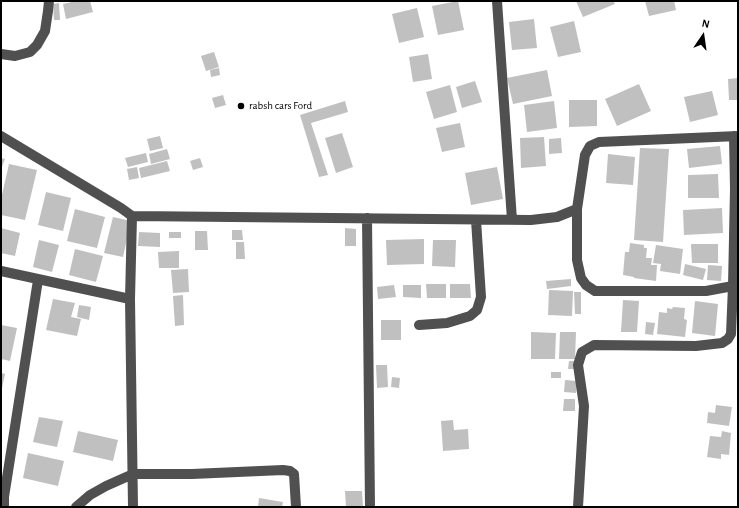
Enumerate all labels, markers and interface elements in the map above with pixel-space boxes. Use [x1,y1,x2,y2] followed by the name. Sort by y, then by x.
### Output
[683,16,723,56] north arrow
[701,18,711,30] text: N
[249,99,312,113] place label: rabsh cars Ford
[236,101,246,111] marker: rabsh cars Ford

